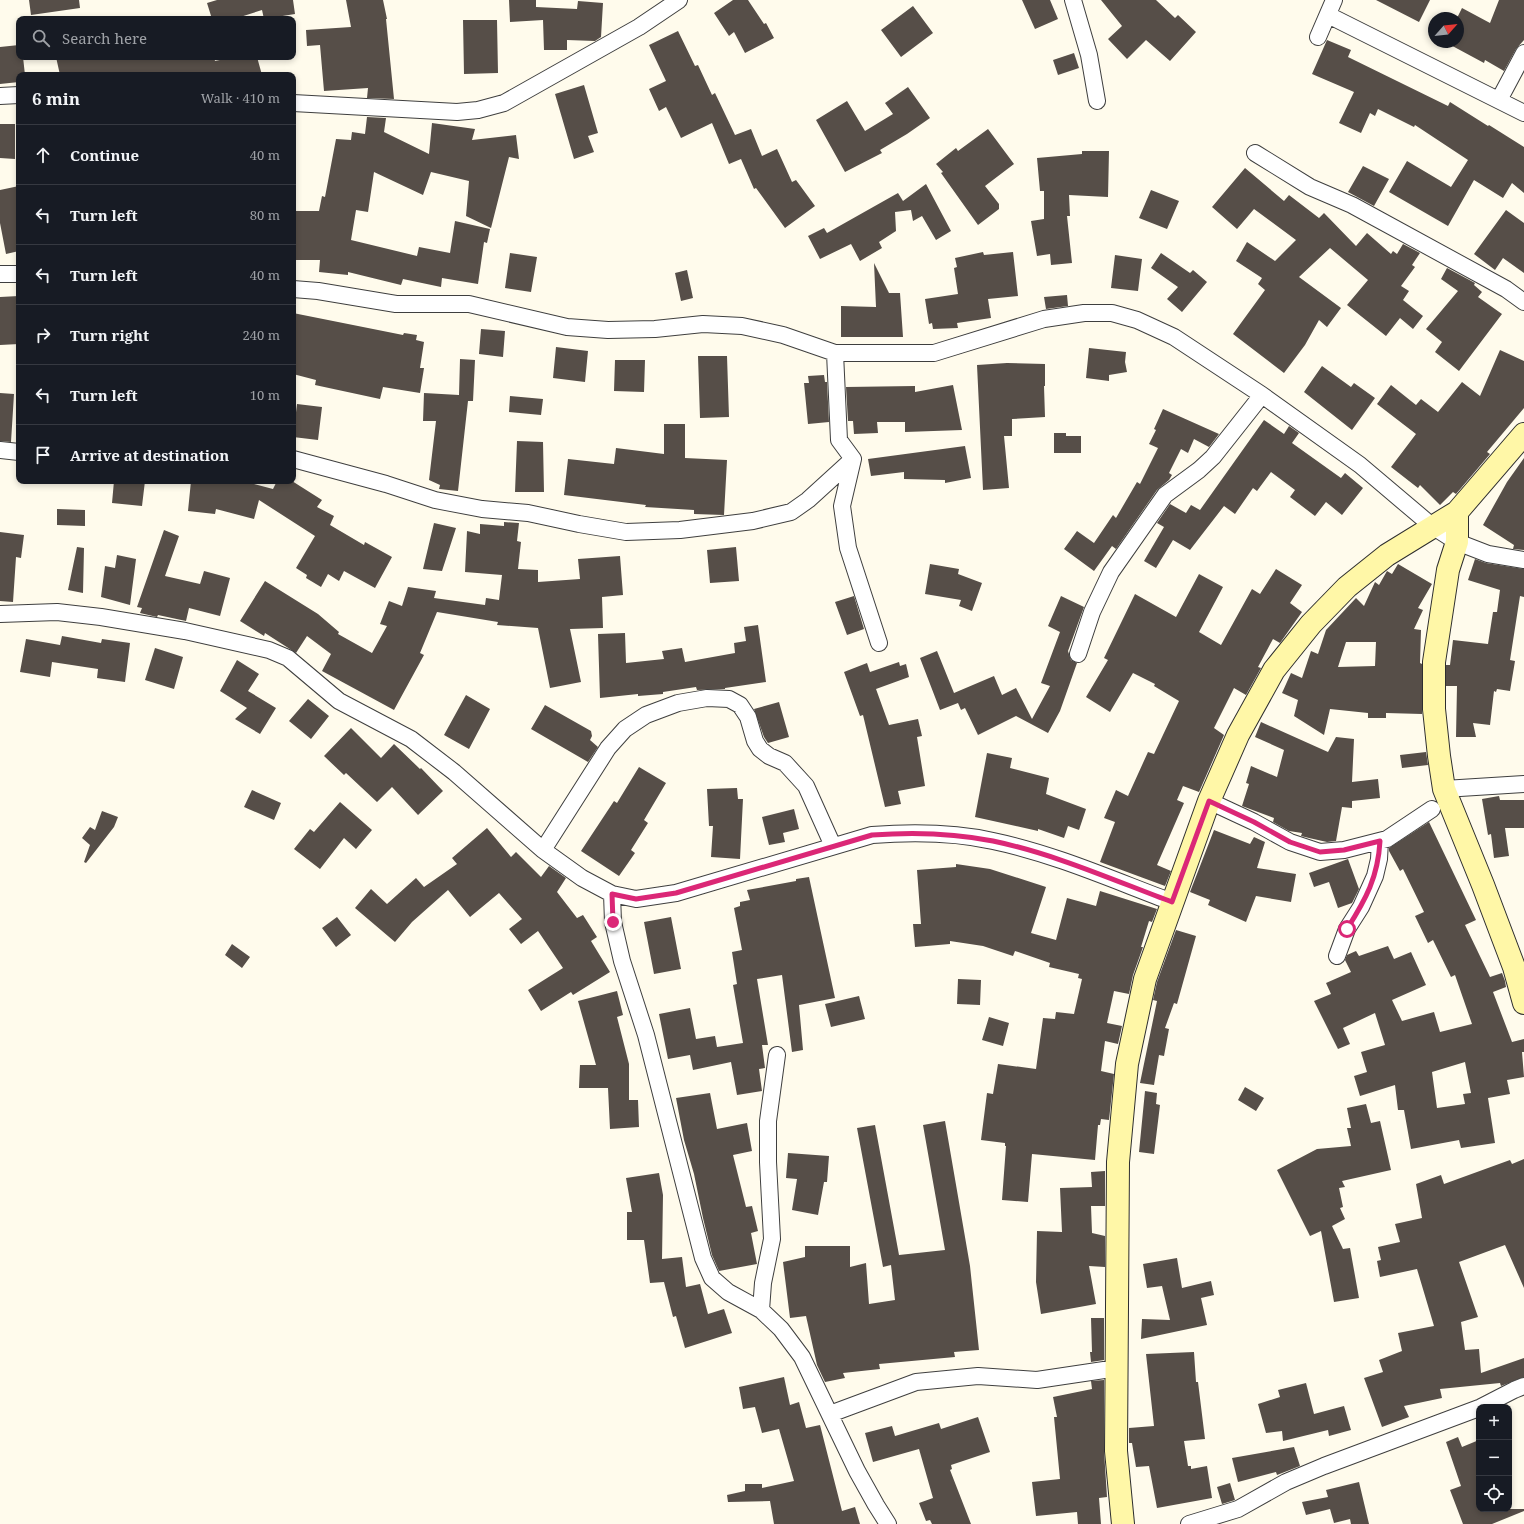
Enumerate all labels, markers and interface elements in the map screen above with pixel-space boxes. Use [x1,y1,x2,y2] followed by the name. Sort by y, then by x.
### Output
[1428,12,1464,48] north arrow
[16,16,296,60] search box
[30,27,52,49] icon: search
[62,28,147,48] text: Search here
[32,87,80,110] text: 6 min
[201,89,280,107] text: Walk · 410 m
[32,144,54,166] icon: ahead
[70,145,139,165] text: Continue
[250,146,280,164] text: 40 m
[32,204,54,226] icon: left
[70,205,138,225] text: Turn left
[250,206,280,224] text: 80 m
[32,264,54,286] icon: left
[70,265,138,285] text: Turn left
[250,266,280,284] text: 40 m
[32,324,54,346] icon: right
[70,325,149,345] text: Turn right
[243,326,280,344] text: 240 m
[32,384,54,406] icon: left
[70,385,138,405] text: Turn left
[250,386,280,404] text: 10 m
[32,444,54,466] icon: arrive
[70,445,229,465] text: Arrive at destination
[604,913,622,931] route end
[1338,920,1356,938] route start
[1476,1404,1512,1512] map controls
[1476,1404,1512,1440] button: +
[1476,1440,1512,1476] button: −
[1476,1476,1512,1512] button: locate

